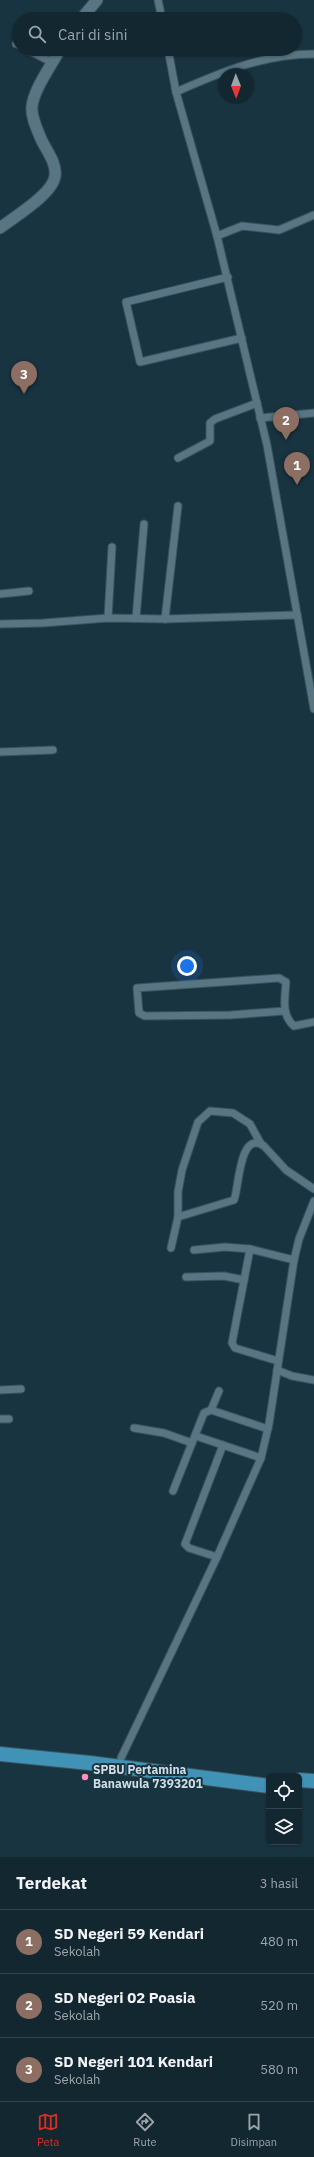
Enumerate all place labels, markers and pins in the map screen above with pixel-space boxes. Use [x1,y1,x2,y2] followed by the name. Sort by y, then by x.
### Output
[11,361,37,394] pin: 3
[273,407,299,440] pin: 2
[284,452,310,485] pin: 1
[93,1762,203,1791] place label: SPBU Pertamina Banawula 7393201
[80,1772,90,1782] marker: SPBU Pertamina Banawula 7393201

